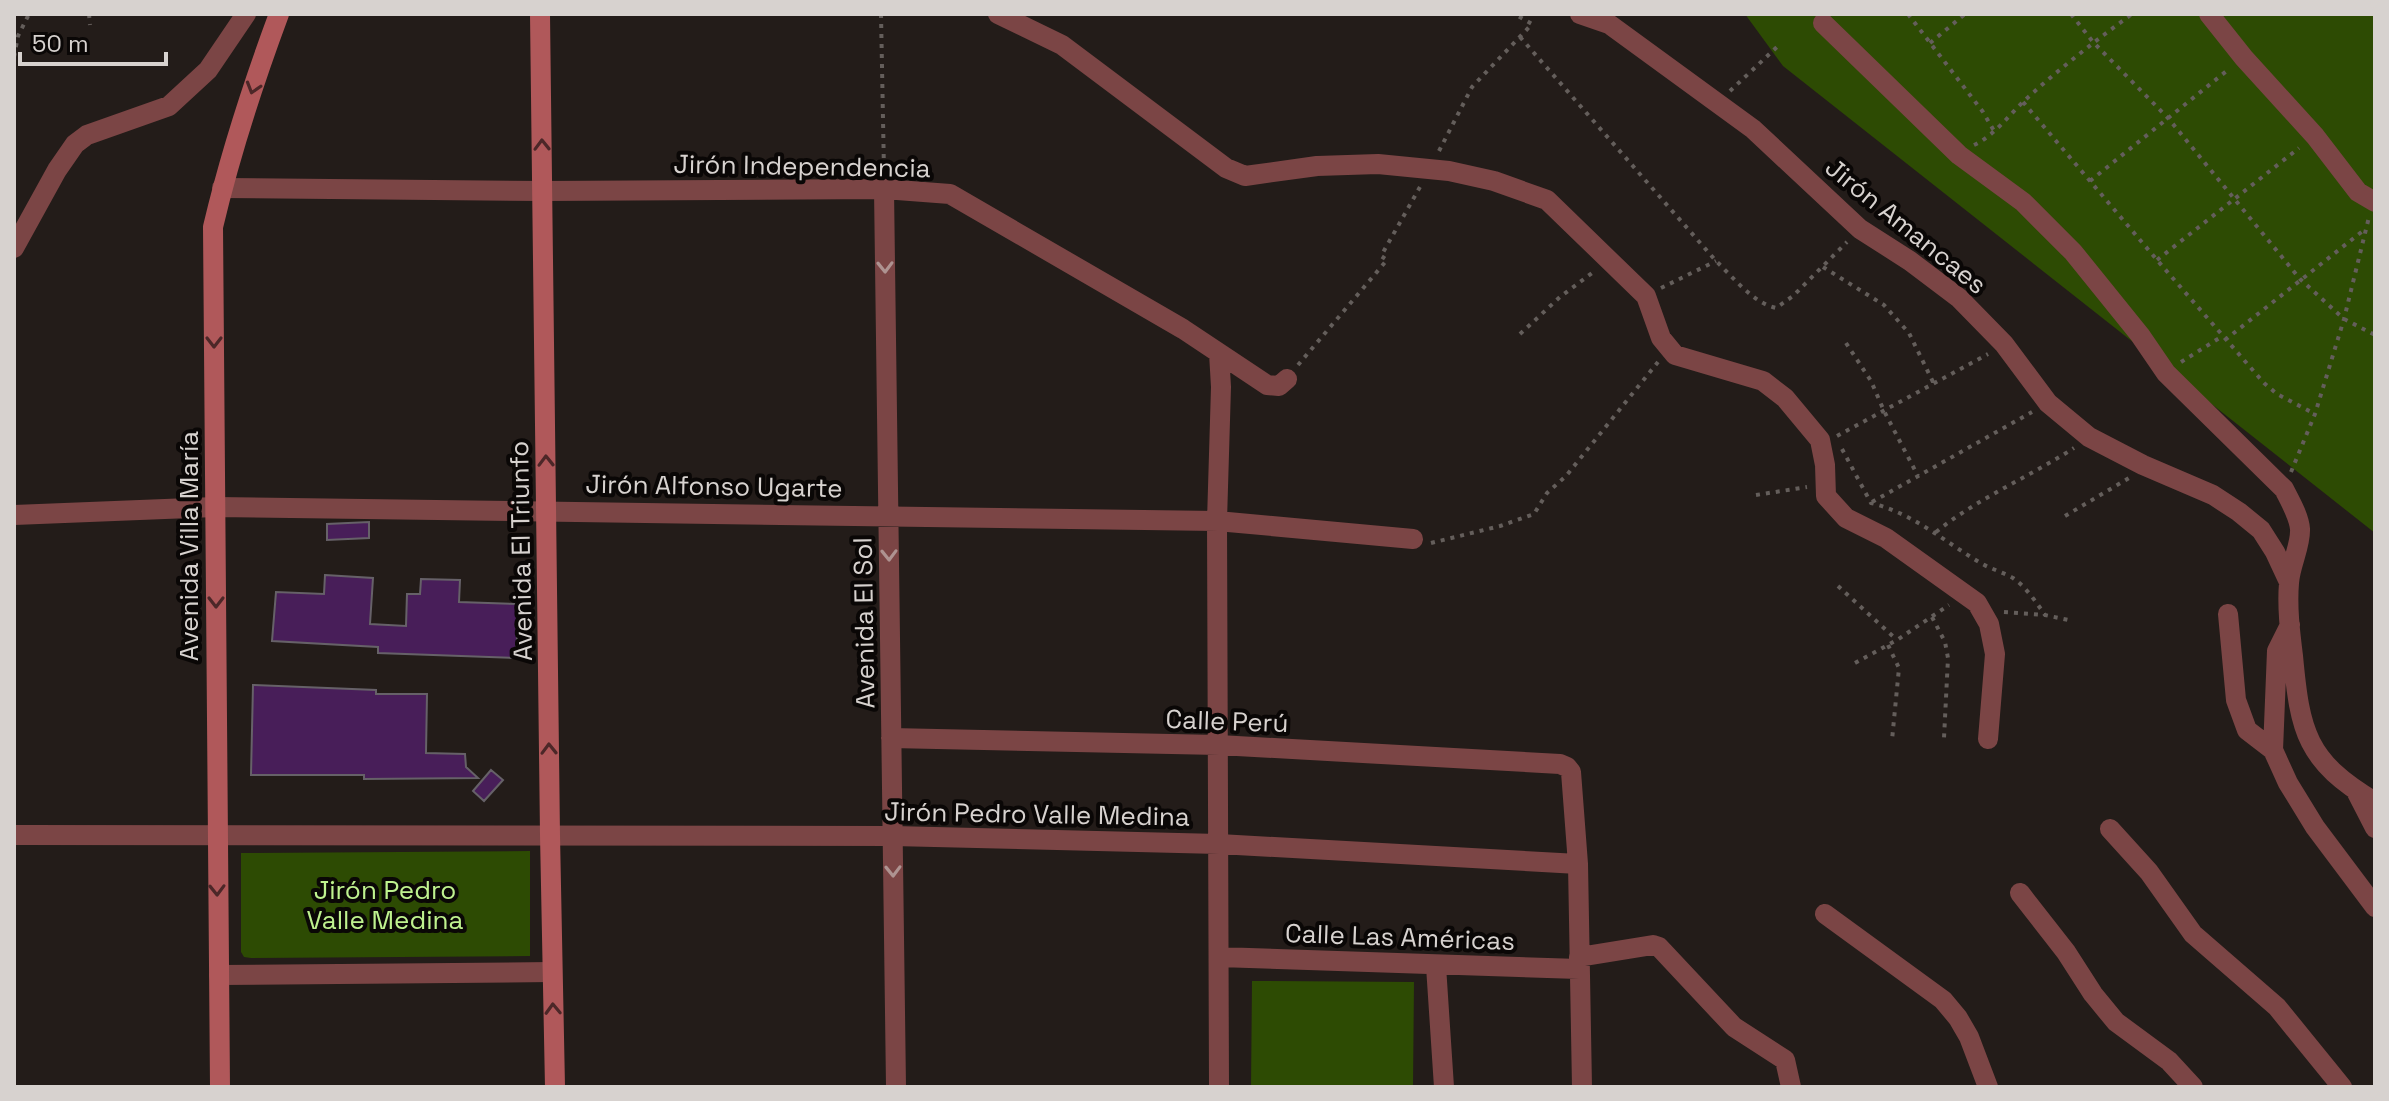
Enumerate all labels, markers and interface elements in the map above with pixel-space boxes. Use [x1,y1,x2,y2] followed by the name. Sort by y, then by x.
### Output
[20,16,166,66] scale bar
[32,28,89,59] text: 50 m
[246,80,262,94] one-way arrow
[534,138,551,151] one-way arrow
[673,147,931,185] street label: Jirón Independencia
[1818,150,1994,302] street label: Jirón Amancaes
[876,261,894,274] one-way arrow
[205,336,223,349] one-way arrow
[172,431,206,661] street label: Avenida Villa María
[502,441,540,661] street label: Avenida El Triunfo
[537,454,555,467] one-way arrow
[585,467,843,505] street label: Jirón Alfonso Ugarte
[846,537,882,709] street label: Avenida El Sol
[880,549,898,562] one-way arrow
[207,596,224,609] one-way arrow
[1165,702,1289,740] street label: Calle Perú
[540,742,558,755] one-way arrow
[884,794,1190,834] street label: Jirón Pedro Valle Medina
[884,865,902,878] one-way arrow
[307,873,463,937] park label: Jirón Pedro Valle Medina
[209,884,226,897] one-way arrow
[1285,916,1515,958] street label: Calle Las Américas
[544,1002,561,1015] one-way arrow

